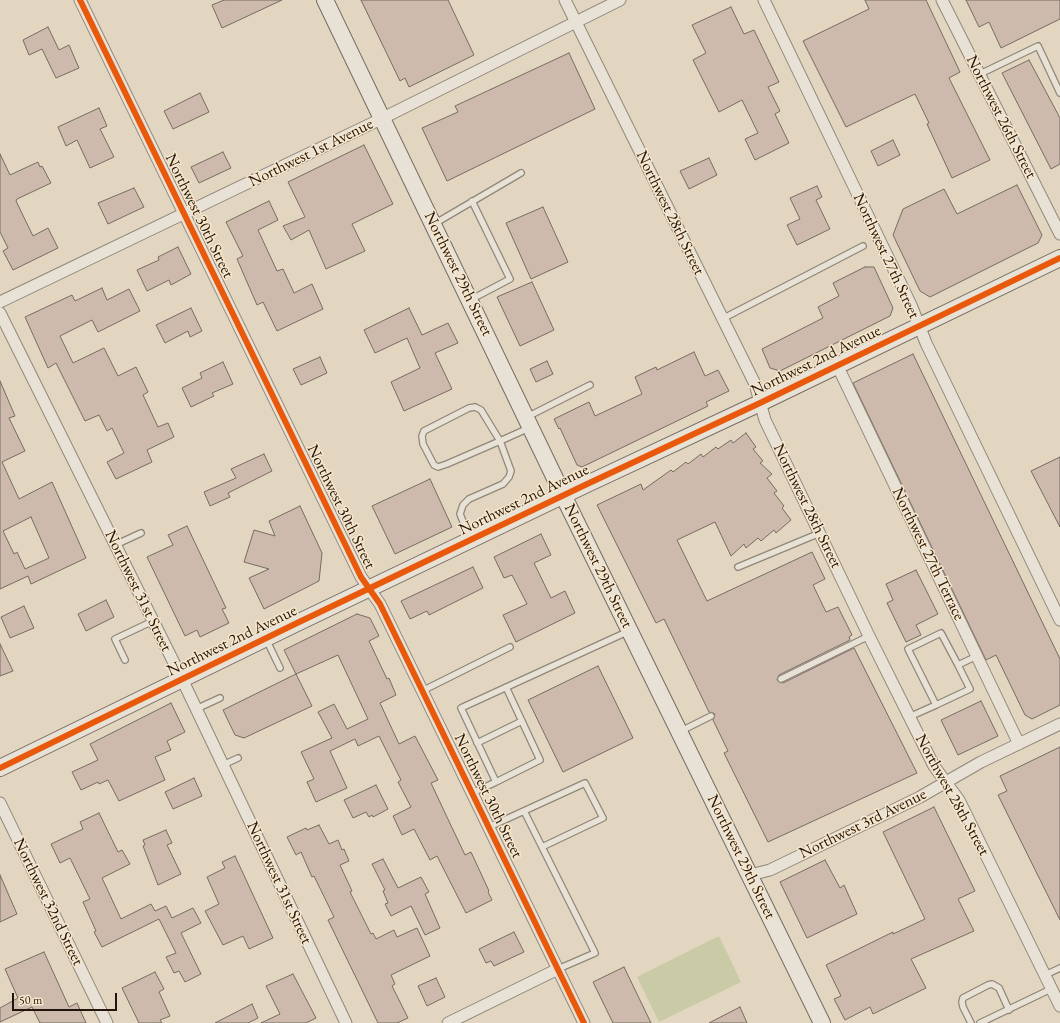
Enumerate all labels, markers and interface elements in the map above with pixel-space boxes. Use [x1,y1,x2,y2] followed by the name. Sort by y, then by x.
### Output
[962,52,1040,182] street label: Northwest 26th Street
[246,115,376,191] street label: Northwest 1st Avenue
[632,148,708,278] street label: Northwest 28th Street
[161,151,237,281] street label: Northwest 30th Street
[849,190,923,322] street label: Northwest 27th Street
[420,209,496,339] street label: Northwest 29th Street
[748,321,884,401] street label: Northwest 2nd Avenue
[769,441,845,571] street label: Northwest 28th Street
[303,442,379,572] street label: Northwest 30th Street
[456,460,592,540] street label: Northwest 2nd Avenue
[887,484,969,624] street label: Northwest 27th Terrace
[560,501,636,631] street label: Northwest 29th Street
[100,527,176,655] street label: Northwest 31st Street
[164,601,300,681] street label: Northwest 2nd Avenue
[450,731,526,861] street label: Northwest 30th Street
[911,731,993,859] street label: Northwest 28th Street
[796,785,930,863] street label: Northwest 3rd Avenue
[703,792,779,922] street label: Northwest 29th Street
[242,819,316,947] street label: Northwest 31st Street
[9,835,87,969] street label: Northwest 32nd Street
[14,985,119,1011] scale bar
[19,992,42,1008] text: 50 m

